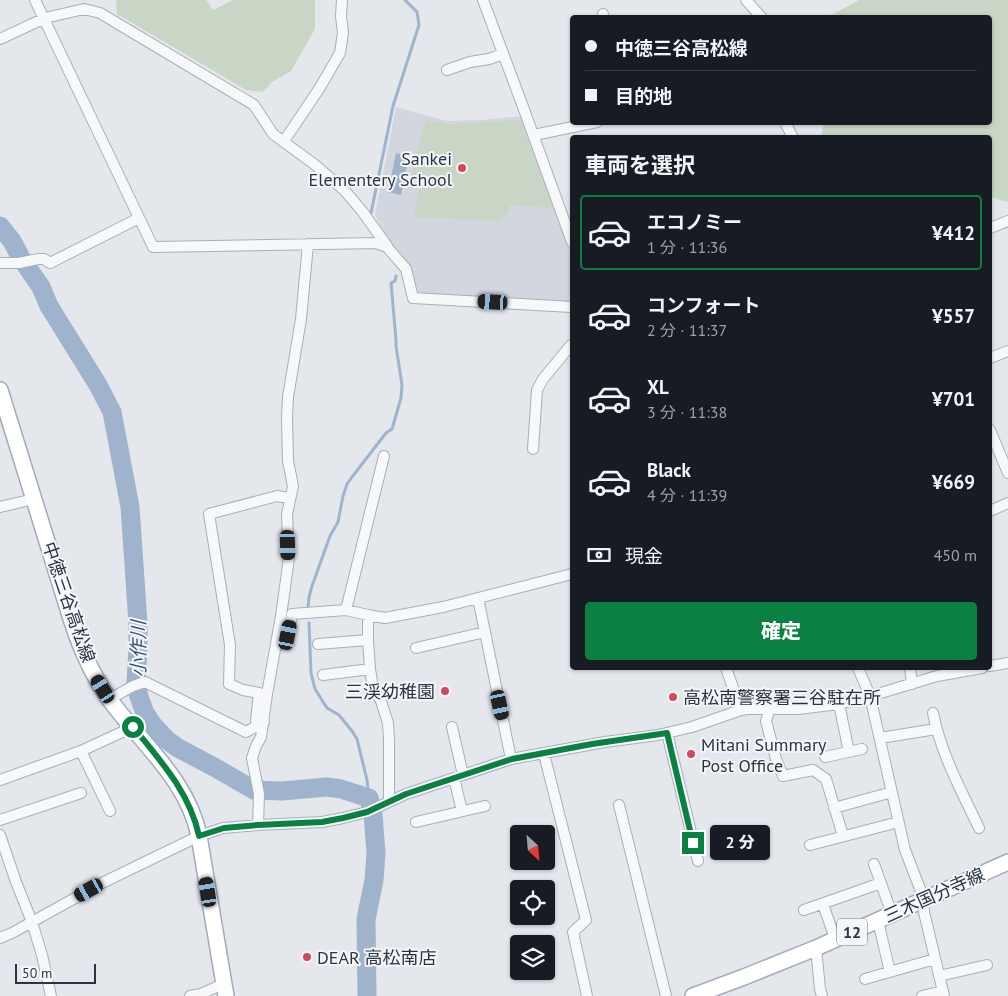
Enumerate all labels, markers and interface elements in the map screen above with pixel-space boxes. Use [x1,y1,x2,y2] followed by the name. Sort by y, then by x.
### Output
[615,36,748,60] text: 中徳三谷高松線
[615,84,672,108] text: 目的地
[309,147,453,191] place label: Sankei Elementery School
[585,151,695,179] text: 車両を選択
[456,162,468,174] marker: Sankei Elementery School
[587,210,632,255] icon: car
[647,210,742,234] text: エコノミー
[932,221,975,245] text: ¥412
[647,237,727,257] text: 1 分 · 11:36
[587,293,632,338] icon: car
[647,293,760,317] text: コンフォート
[477,294,508,310] car
[932,304,975,328] text: ¥557
[647,320,727,340] text: 2 分 · 11:37
[647,375,669,399] text: XL
[587,376,632,421] icon: car
[932,387,975,411] text: ¥701
[647,402,727,422] text: 3 分 · 11:38
[647,458,691,482] text: Black
[587,459,632,504] icon: car
[932,470,975,494] text: ¥669
[647,485,727,505] text: 4 分 · 11:39
[279,530,296,560] car
[38,539,100,665] street label: 中徳三谷高松線
[585,541,613,569] icon: cash
[625,544,663,568] text: 現金
[934,545,977,565] text: 450 m
[585,602,977,660] button: 確定
[126,619,150,678] water label: 小作川
[277,619,298,651] car
[88,672,117,706] car
[345,680,435,703] place label: 三渓幼稚園
[439,685,451,697] marker: 三渓幼稚園
[683,686,881,709] place label: 高松南警察署三谷駐在所
[489,689,510,721] car
[667,691,679,703] marker: 高松南警察署三谷駐在所
[122,716,144,738] route start
[701,733,827,777] place label: Mitani Summary Post Office
[685,748,697,760] marker: Mitani Summary Post Office
[510,825,555,870] north arrow
[510,825,555,980] map controls
[710,826,770,860] callout: 2 分
[682,832,704,854] route end
[725,832,755,852] text: 2 分
[880,863,988,927] street label: 三木国分寺線
[72,876,105,904] car
[198,876,217,908] car
[510,880,555,925] button: locate
[837,919,867,946] road number: 12
[510,935,555,980] button: layers
[317,946,436,969] place label: DEAR 高松南店
[301,951,313,963] marker: DEAR 高松南店
[15,961,96,984] scale bar
[22,964,52,982] text: 50 m

